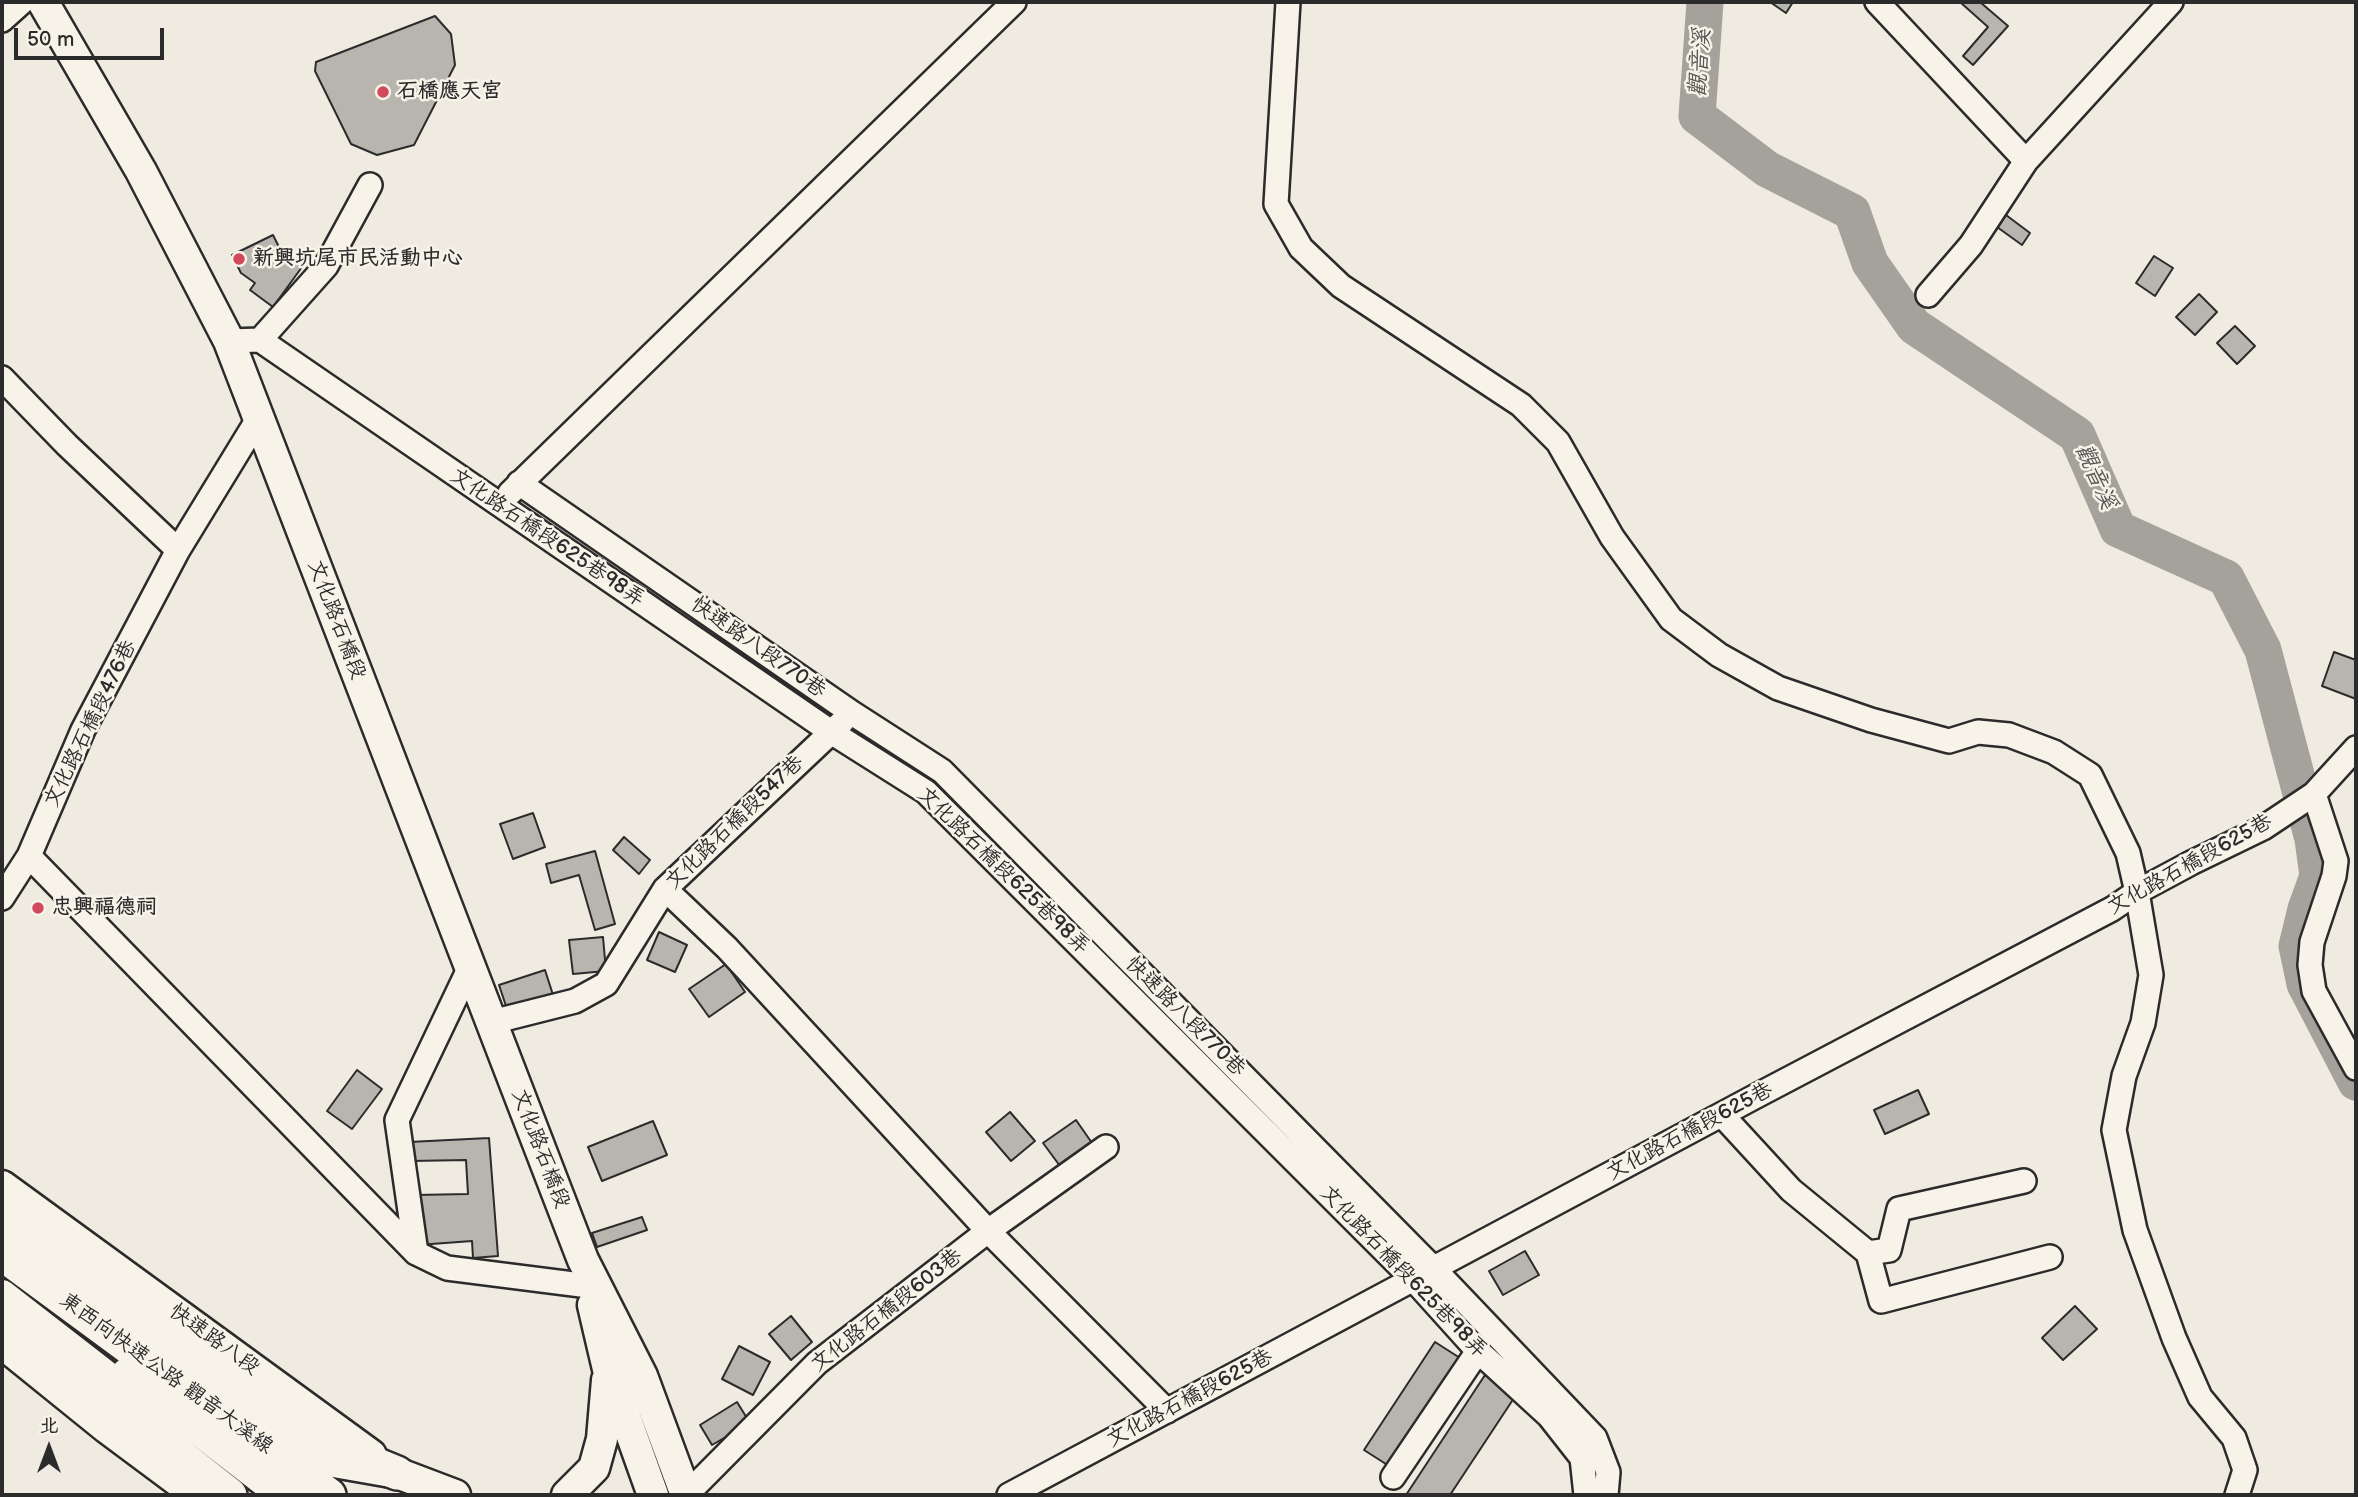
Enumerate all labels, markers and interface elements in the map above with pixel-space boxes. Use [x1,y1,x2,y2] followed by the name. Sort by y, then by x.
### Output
[18,14,168,58] scale bar
[27,27,74,52] text: 50 m
[1685,28,1717,98] water label: 觀音溪
[397,79,502,105] place label: 石橋應天宮
[375,84,391,100] marker: 石橋應天宮
[253,246,463,272] place label: 新興坑尾市民活動中心
[231,251,247,267] marker: 新興坑尾市民活動中心
[2068,440,2122,514] water label: 觀音溪
[445,463,649,613] street label: 文化路石橋段625巷98弄
[302,557,370,683] street label: 文化路石橋段
[686,592,830,704] street label: 快速路八段770巷
[40,636,142,812] street label: 文化路石橋段476巷
[661,751,809,895] street label: 文化路石橋段547巷
[912,782,1094,960] street label: 文化路石橋段625巷98弄
[2103,809,2277,921] street label: 文化路石橋段625巷
[52,895,157,921] place label: 忠興福德祠
[30,900,46,916] marker: 忠興福德祠
[1120,952,1250,1082] street label: 快速路八段770巷
[1603,1078,1777,1186] street label: 文化路石橋段625巷
[506,1086,574,1212] street label: 文化路石橋段
[1314,1181,1492,1363] street label: 文化路石橋段625巷98弄
[806,1244,968,1378] street label: 文化路石橋段603巷
[54,1288,278,1460] street label: 東西向快速公路 觀音大溪線
[164,1299,264,1381] street label: 快速路八段
[1103,1345,1277,1453] street label: 文化路石橋段625巷
[14,1413,84,1483] north arrow
[39,1415,59,1438] text: 北

